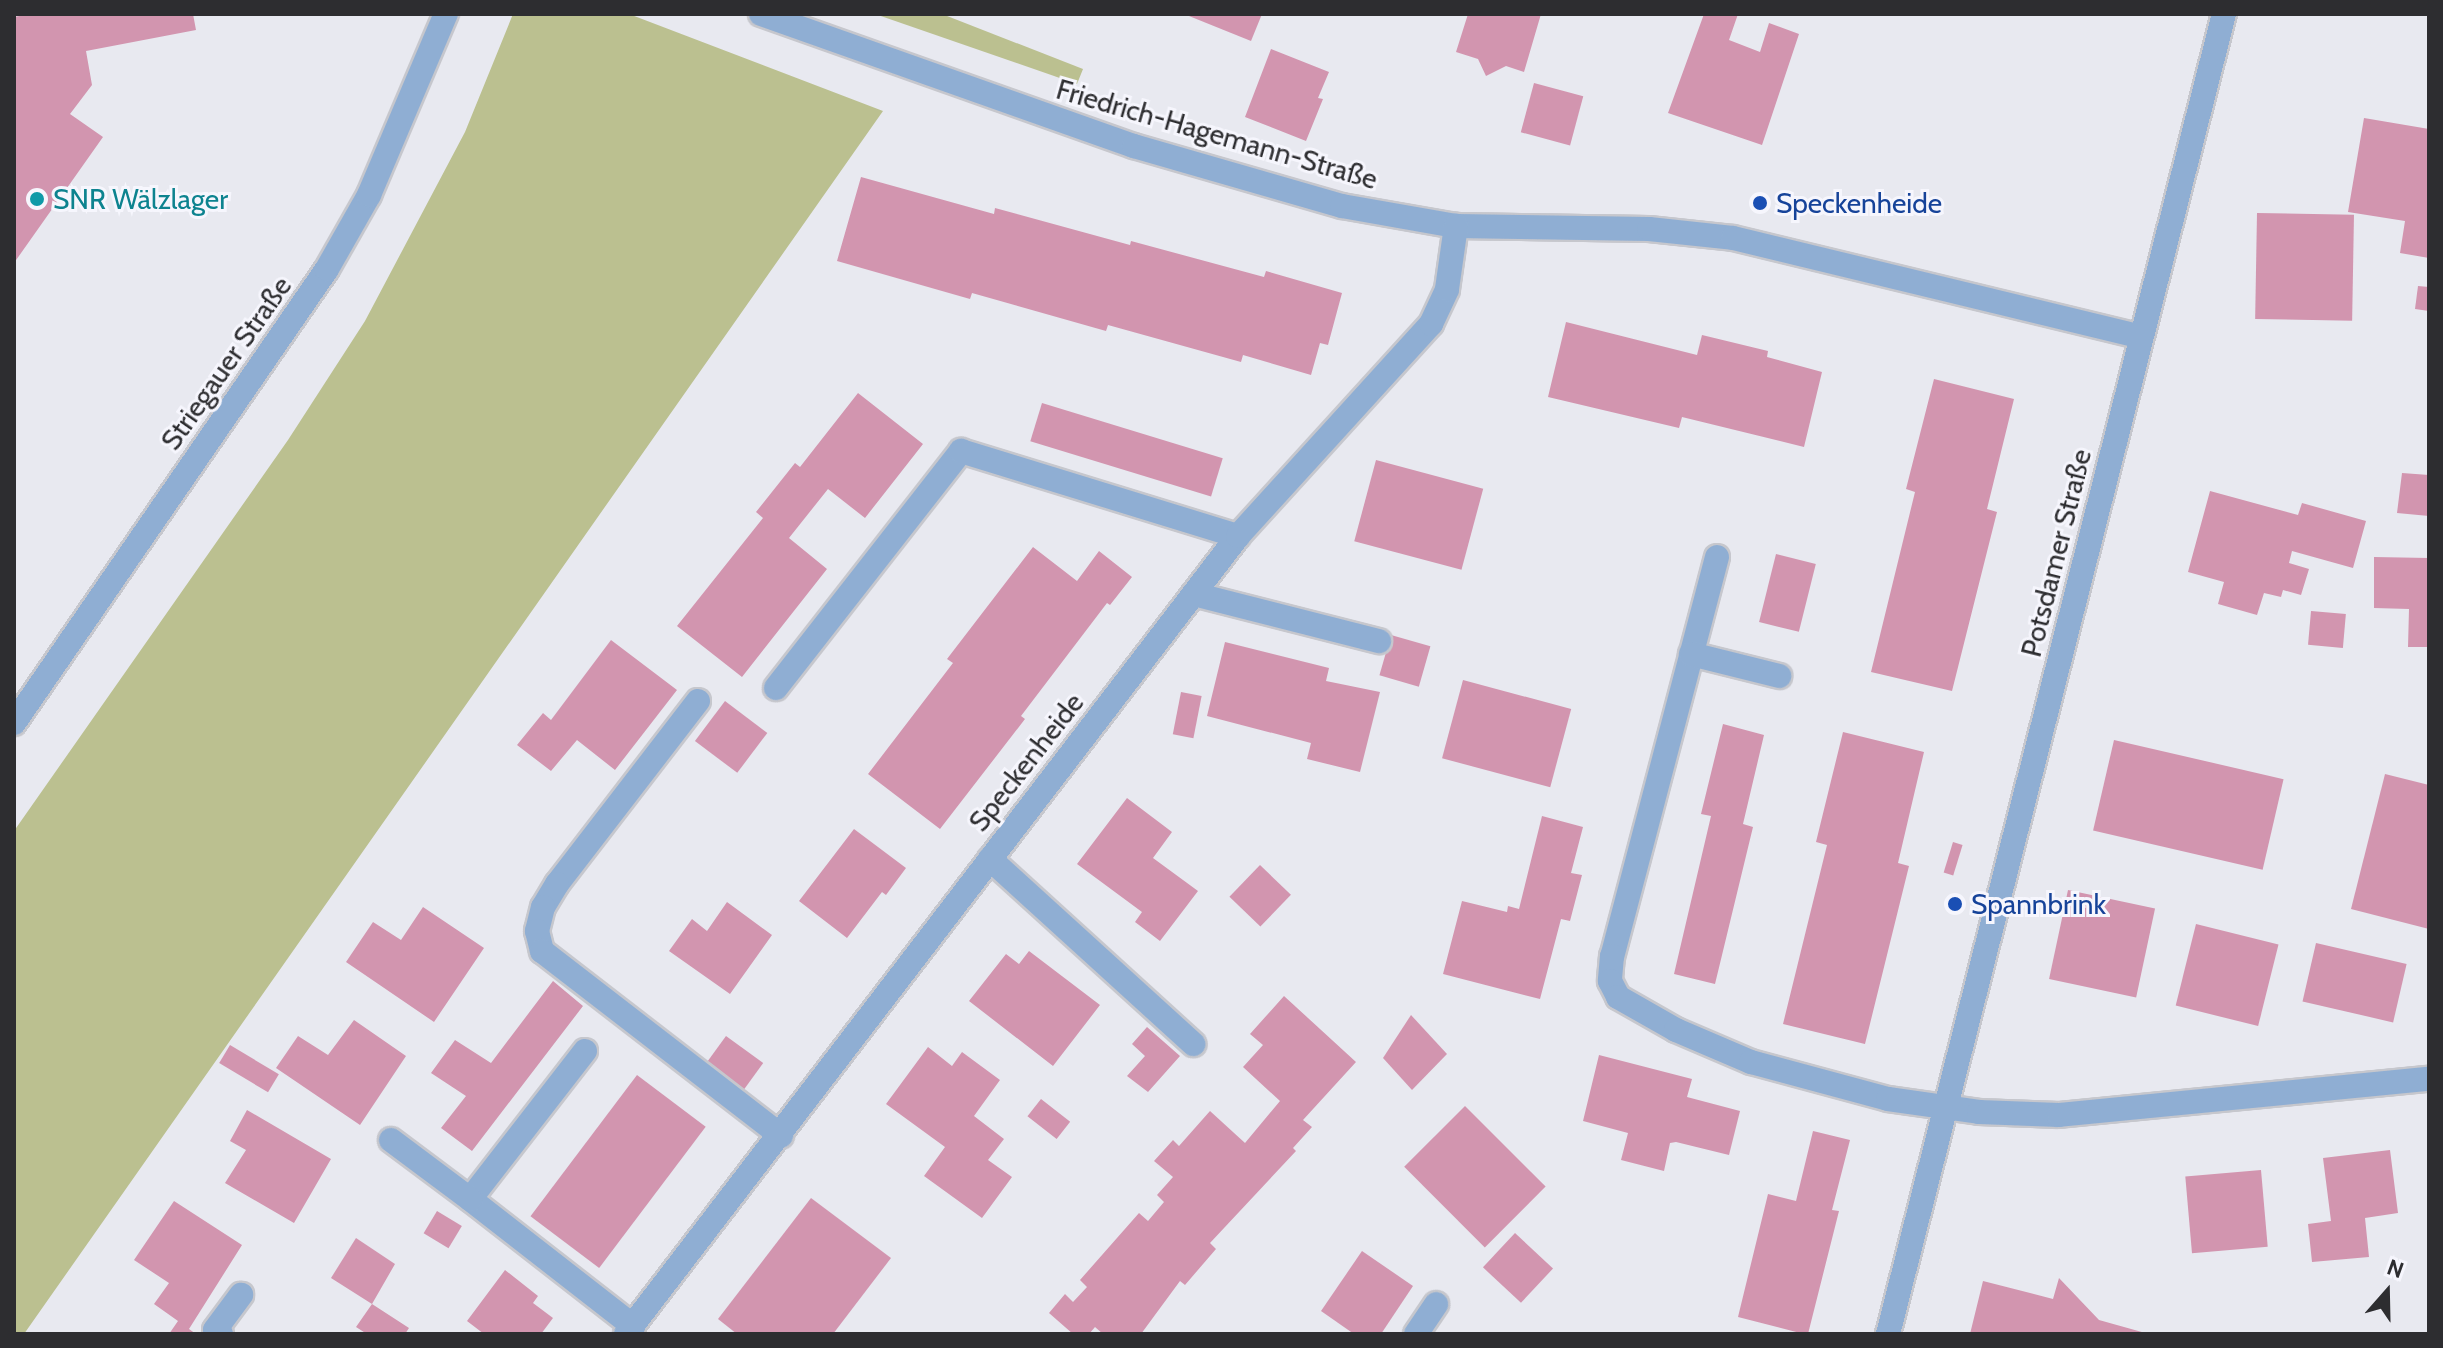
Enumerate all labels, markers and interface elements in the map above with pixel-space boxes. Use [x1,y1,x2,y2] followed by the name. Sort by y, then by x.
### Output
[1053,72,1381,196] street label: Friedrich-Hagemann-Straße
[53,182,228,216] place label: SNR Wälzlager
[1776,186,1942,220] place label: Speckenheide
[28,190,46,208] marker: SNR Wälzlager
[1751,194,1769,212] marker: Speckenheide
[154,270,298,456] street label: Striegauer Straße
[2014,446,2098,660] street label: Potsdamer Straße
[962,686,1090,838] street label: Speckenheide
[1971,887,2106,921] place label: Spannbrink
[1946,895,1964,913] marker: Spannbrink
[2347,1252,2427,1332] north arrow
[2383,1254,2407,1284] text: N

